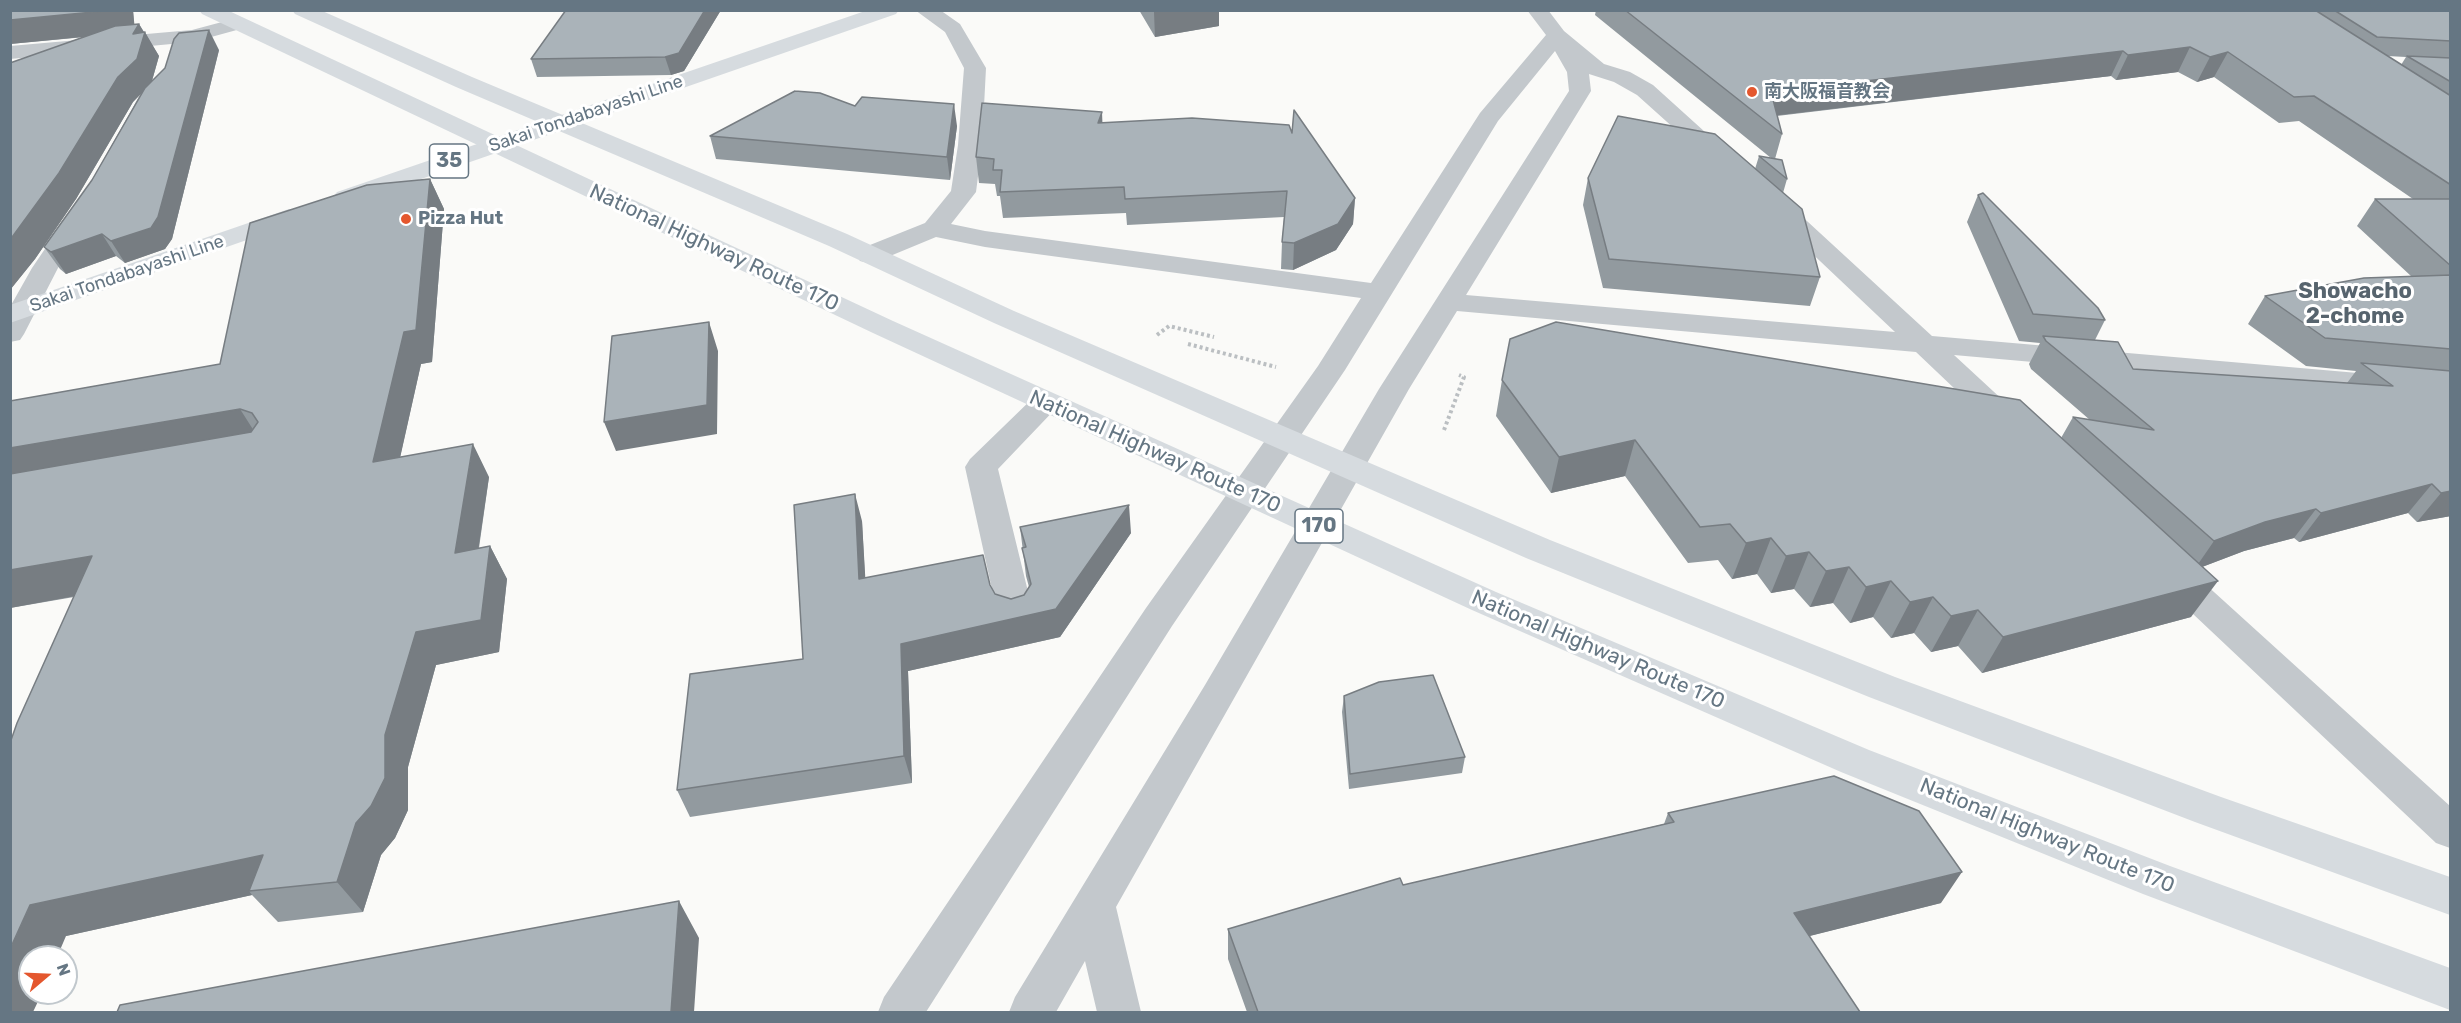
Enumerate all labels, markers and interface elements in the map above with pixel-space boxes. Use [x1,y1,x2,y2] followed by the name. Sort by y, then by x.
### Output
[486,71,686,157] street label: Sakai Tondabayashi Line
[1764,81,1890,103] place label: 南大阪福音教会
[1745,85,1759,99] marker: 南大阪福音教会
[430,144,468,178] road number: 35
[585,179,843,317] street label: National Highway Route 170
[418,208,503,230] place label: Pizza Hut
[399,212,413,226] marker: Pizza Hut
[27,231,227,317] street label: Sakai Tondabayashi Line
[2298,279,2412,330] district label: Showacho 2-chome
[1025,385,1285,519] street label: National Highway Route 170
[1295,509,1343,543] road number: 170
[1468,585,1728,715] street label: National Highway Route 170
[1916,773,2178,899] street label: National Highway Route 170
[18,945,78,1005] north arrow
[53,961,74,978] text: N

